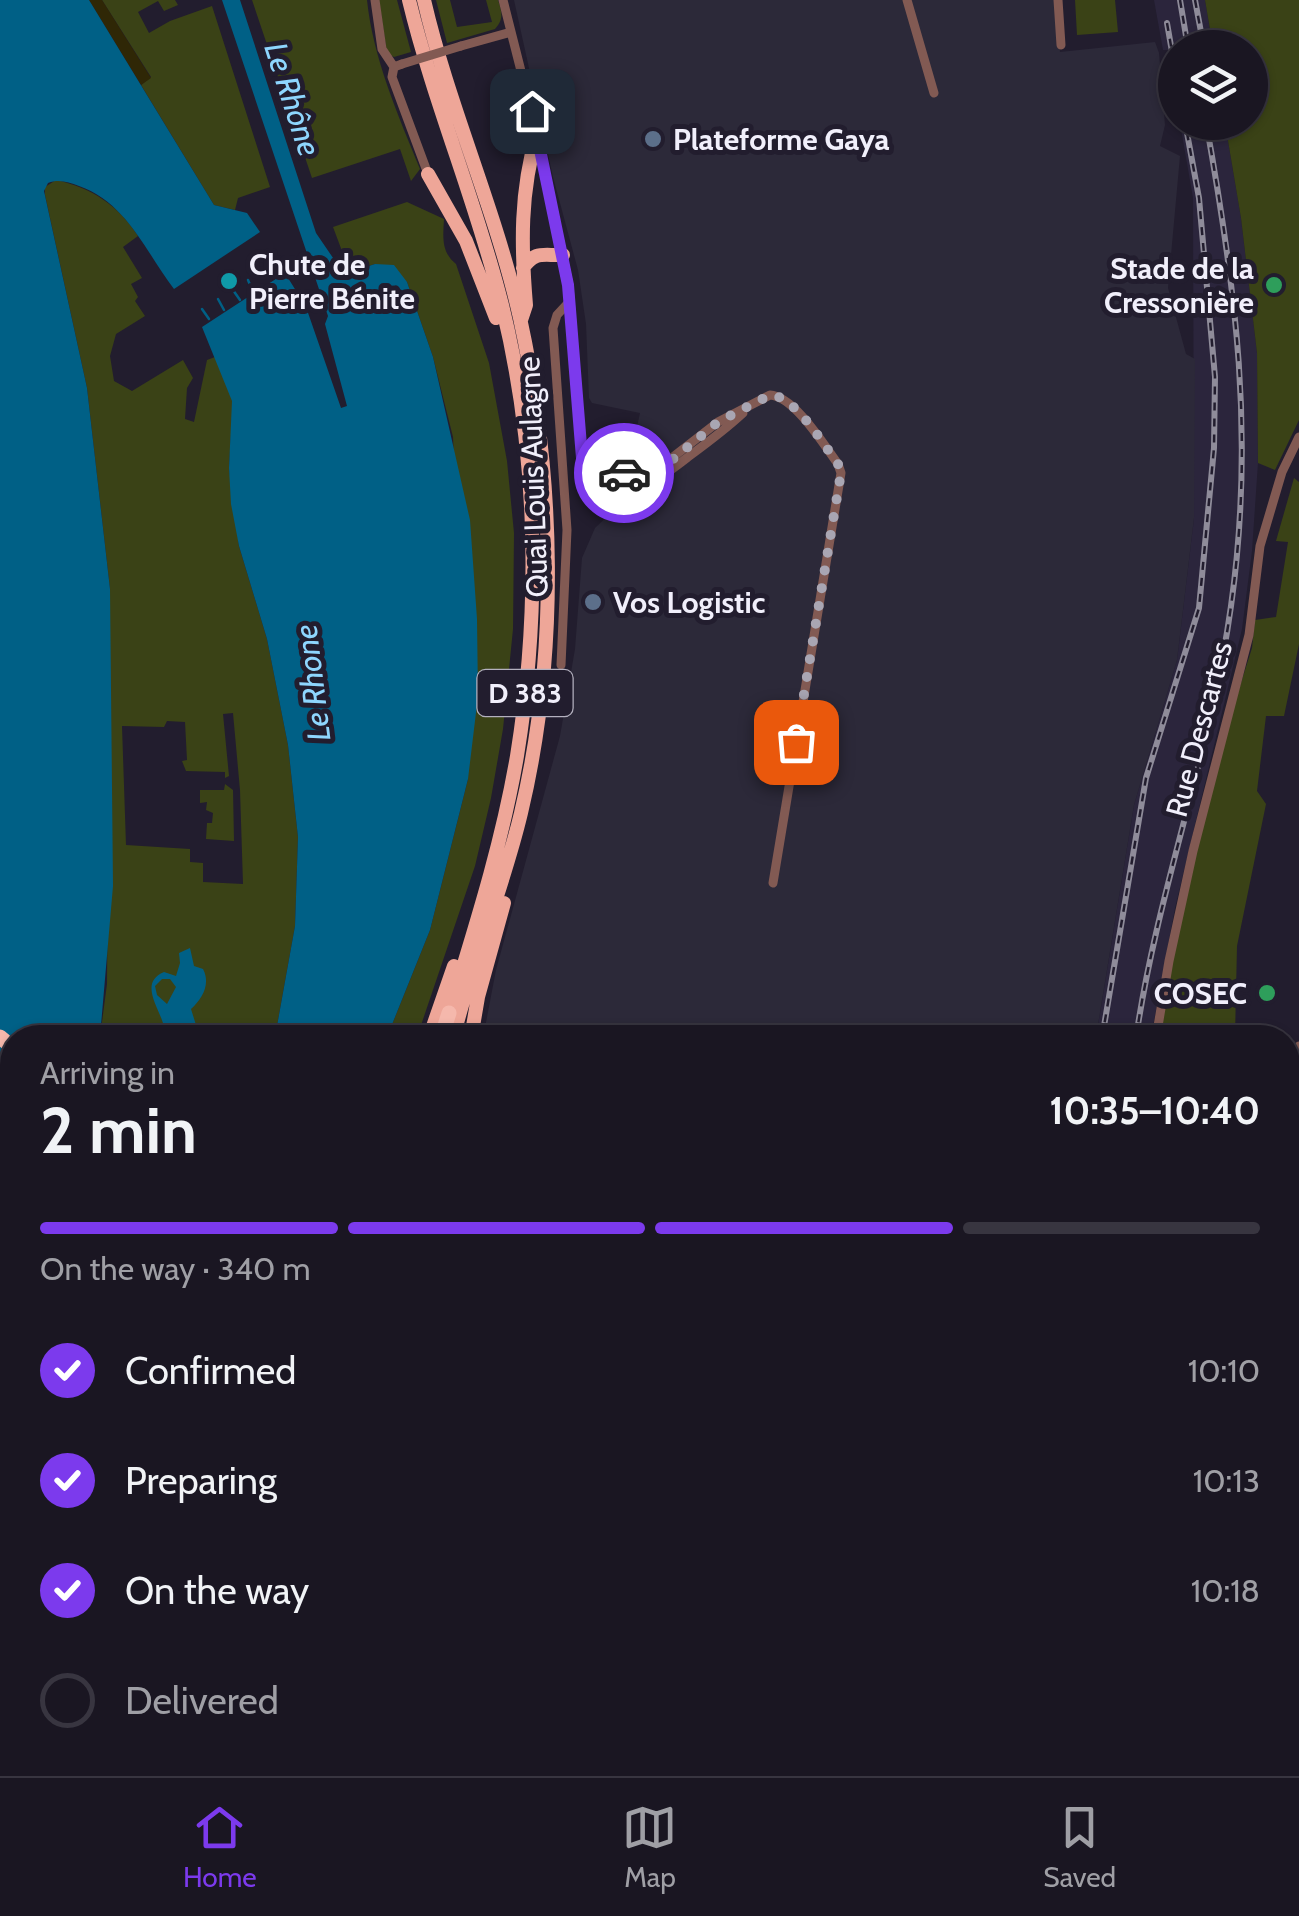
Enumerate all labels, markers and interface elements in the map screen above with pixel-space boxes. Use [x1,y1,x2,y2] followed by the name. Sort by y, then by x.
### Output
[1158,30,1268,140] map controls
[1158,30,1268,140] button: layers
[256,37,330,161] water label: Le Rhône
[490,69,575,154] pin
[505,84,560,139] icon: home
[673,121,890,158] place label: Plateforme Gaya
[642,128,664,150] marker: Plateforme Gaya
[249,246,415,317] place label: Chute de Pierre Bénite
[1104,250,1254,321] place label: Stade de la Cressonière
[218,270,240,292] marker: Chute de Pierre Bénite
[1263,274,1285,296] marker: Stade de la Cressonière
[510,356,556,598] street label: Quai Louis Aulagne
[574,423,674,523] courier
[597,446,652,501] icon: car
[613,584,765,621] place label: Vos Logistic
[582,591,604,613] marker: Vos Logistic
[286,622,338,744] water label: Le Rhone
[1158,637,1240,821] street label: Rue Descartes
[478,670,572,716] road number: D 383
[754,700,839,785] pin
[769,715,824,770] icon: bag
[1154,975,1247,1012] place label: COSEC
[1256,982,1278,1004] marker: COSEC
[40,1053,175,1092] text: Arriving in
[1050,1087,1260,1134] text: 10:35–10:40
[40,1090,197,1169] text: 2 min
[40,1249,311,1288] text: On the way · 340 m
[40,1343,95,1398] icon: check
[125,1347,296,1394] text: Confirmed
[1188,1351,1260,1390] text: 10:10
[40,1453,95,1508] icon: check
[125,1457,277,1504] text: Preparing
[1193,1461,1260,1500] text: 10:13
[40,1563,95,1618] icon: check
[125,1567,309,1614] text: On the way
[1191,1571,1260,1610] text: 10:18
[125,1677,279,1724] text: Delivered
[183,1800,257,1894] tab: Home
[622,1800,677,1894] tab: Map
[1043,1800,1116,1894] tab: Saved

